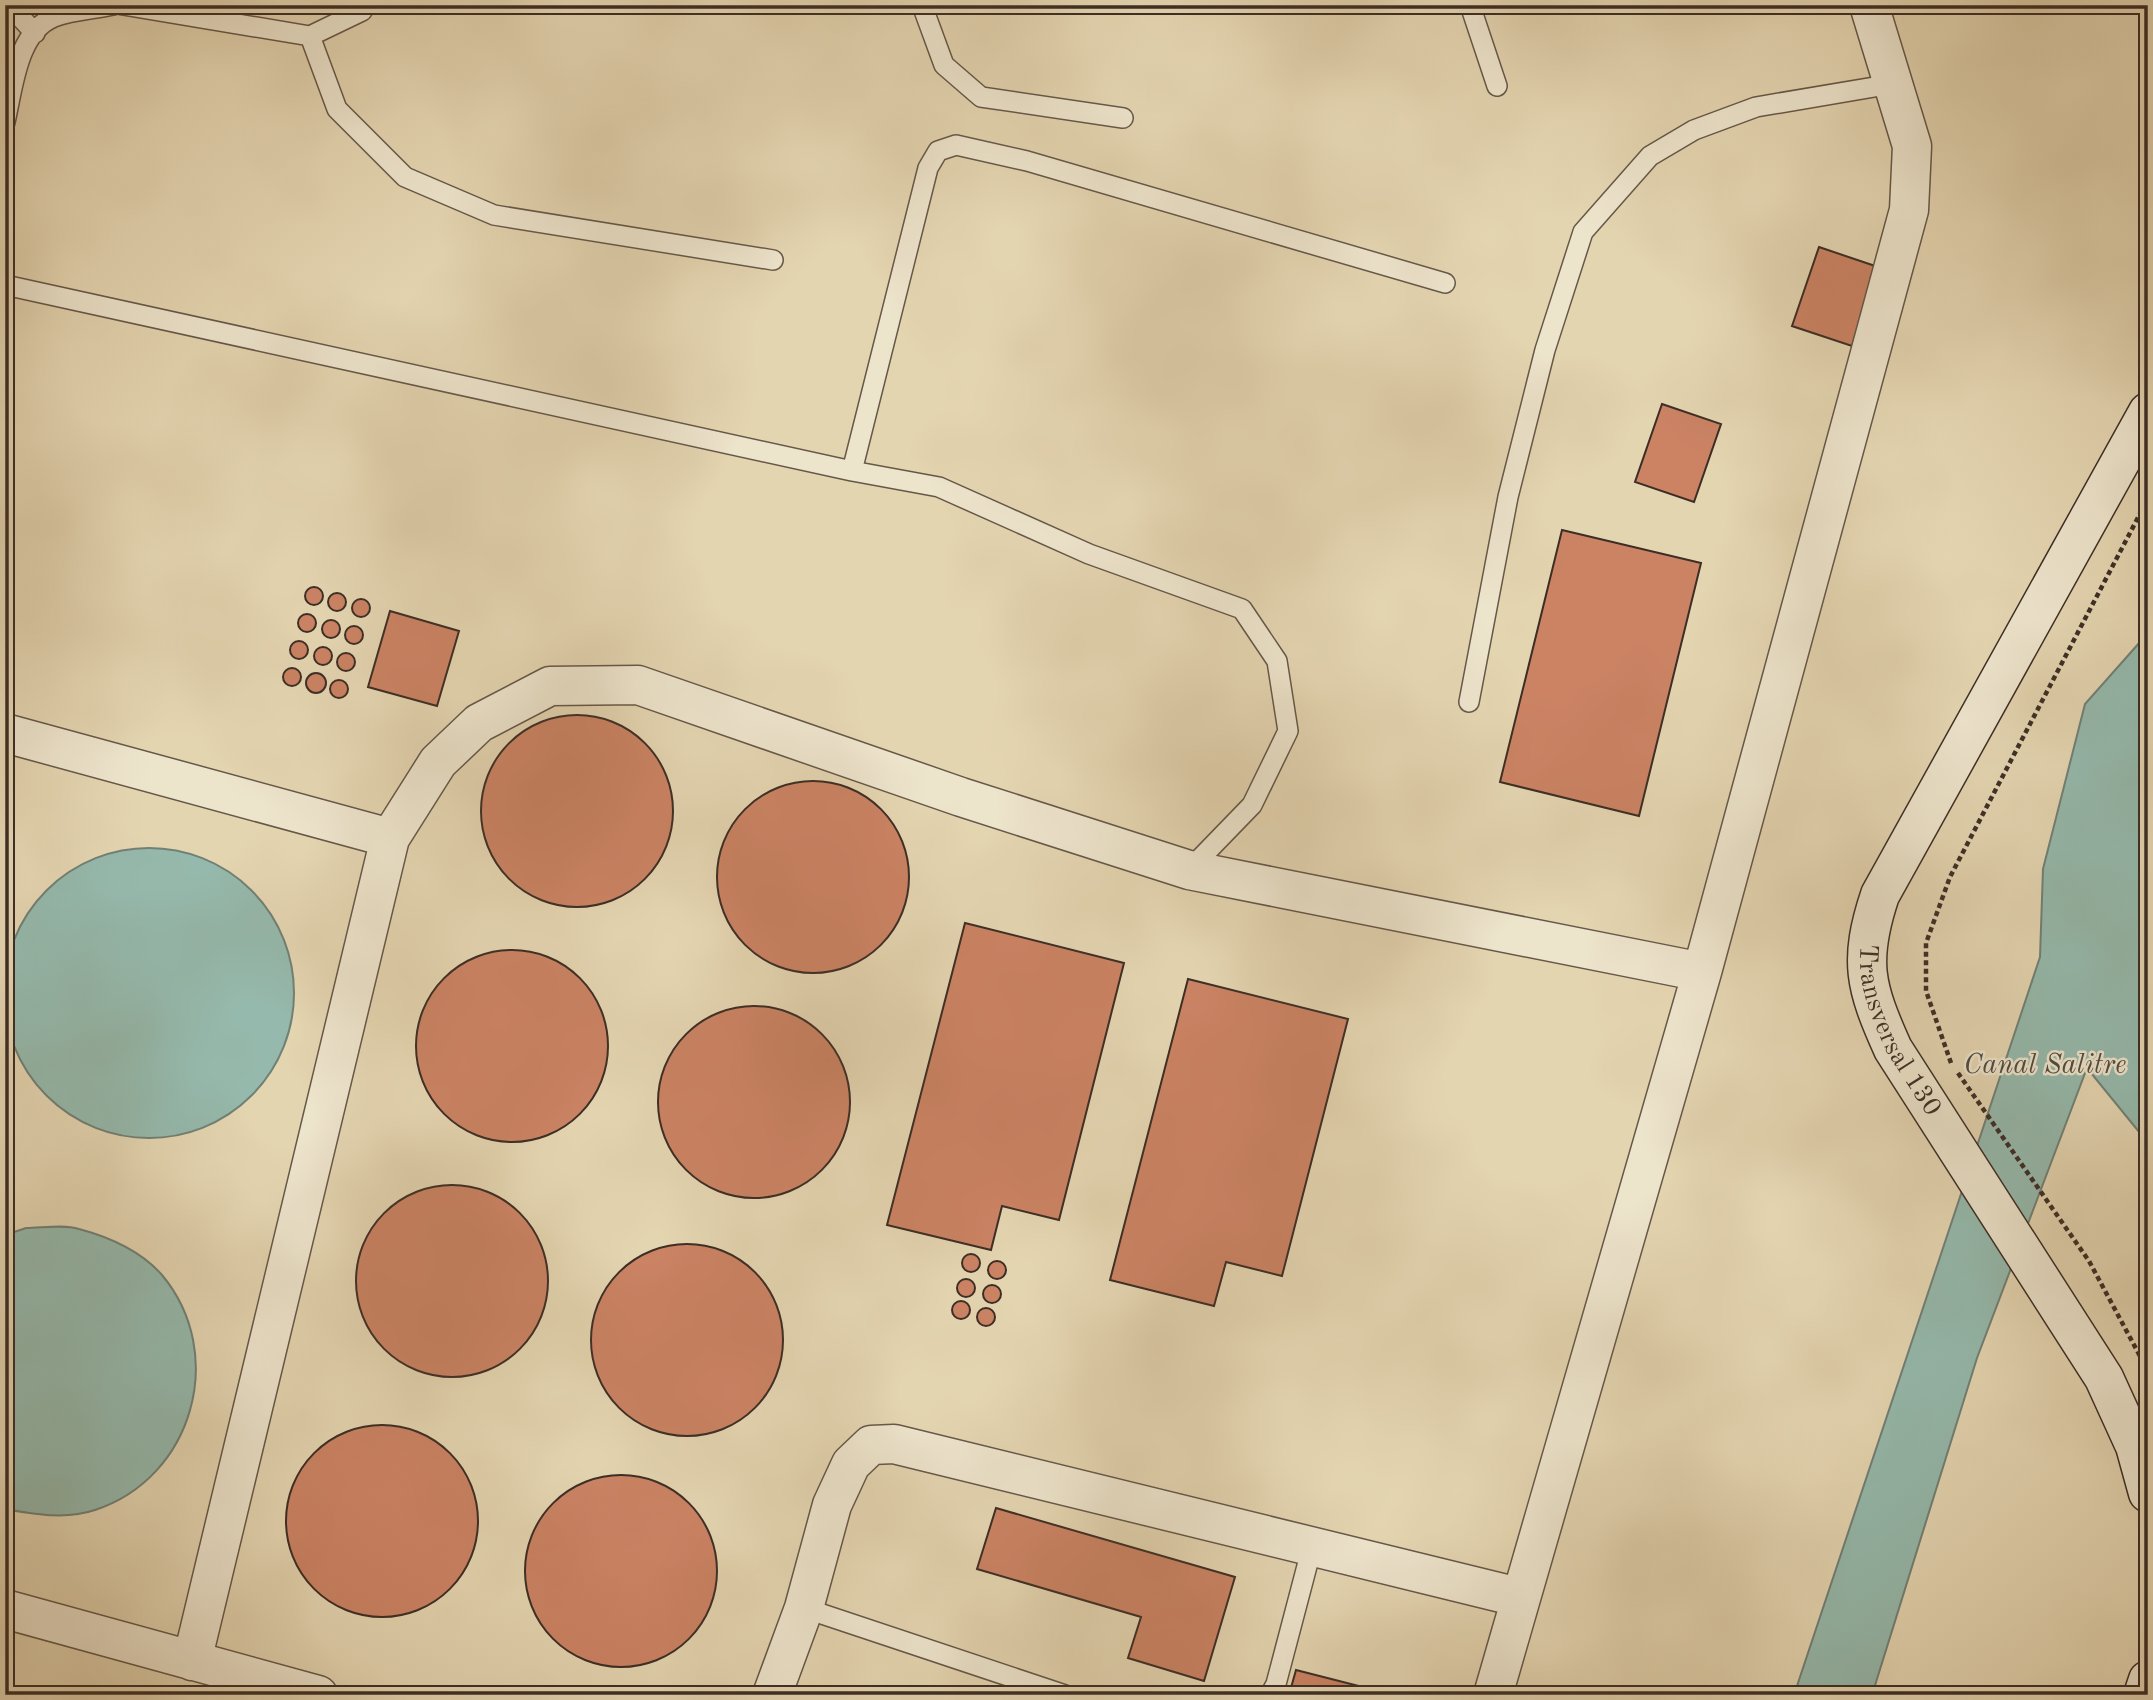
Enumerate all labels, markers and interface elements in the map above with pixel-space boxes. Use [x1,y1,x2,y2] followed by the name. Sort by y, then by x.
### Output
[1854,943,1945,1121] street label: Transversal 130
[1963,1052,2127,1080] water label: Canal Salitre

